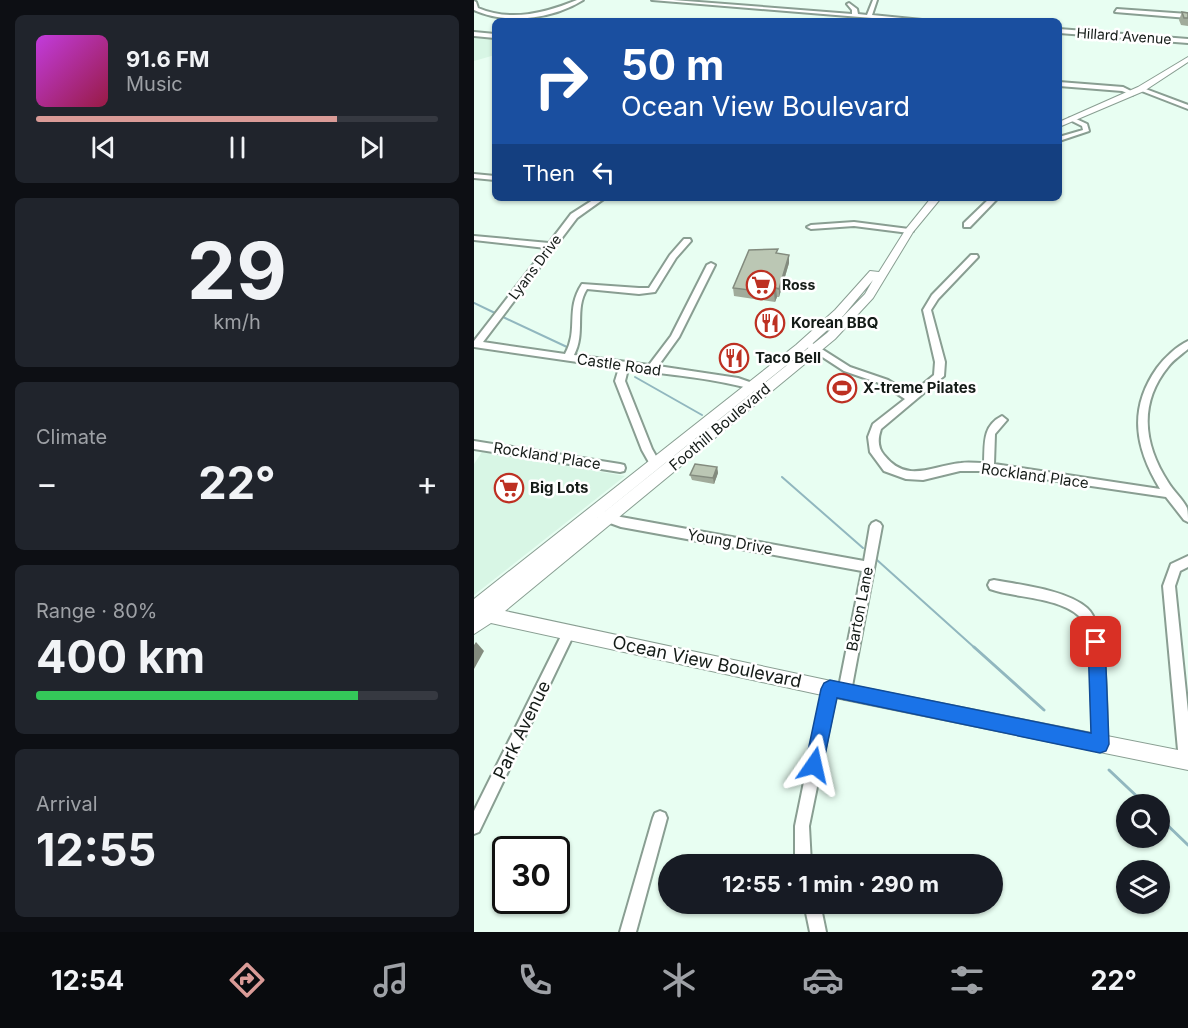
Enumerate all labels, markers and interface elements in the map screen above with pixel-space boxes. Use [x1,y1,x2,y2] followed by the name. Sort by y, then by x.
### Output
[1076,24,1172,47] street label: Hillard Avenue
[621,39,724,90] text: 50 m
[522,42,600,120] icon: right
[126,46,209,72] text: 91.6 FM
[126,72,183,96] text: Music
[621,90,910,123] text: Ocean View Boulevard
[87,131,120,164] icon: previous
[221,131,254,164] icon: pause
[355,131,388,164] icon: next
[587,156,620,189] icon: left
[522,160,575,186] text: Then
[187,223,287,318] text: 29
[505,231,565,303] street label: Lyans Drive
[745,269,777,301] supermarket icon: Ross
[782,276,815,293] place label: Ross
[754,307,786,339] restaurant icon: Korean BBQ
[213,310,261,334] text: km/h
[791,313,878,332] place label: Korean BBQ
[718,342,750,374] restaurant icon: Taco Bell
[755,348,821,367] place label: Taco Bell
[576,349,662,380] street label: Castle Road
[826,372,858,404] sports icon: X-treme Pilates
[863,378,976,397] place label: X-treme Pilates
[665,379,774,474] street label: Foothill Boulevard
[36,425,107,449] text: Climate
[492,438,602,473] street label: Rockland Place
[198,455,276,510] text: 22°
[980,459,1090,492] street label: Rockland Place
[36,463,58,503] text: −
[416,463,438,503] text: +
[493,472,525,504] supermarket icon: Big Lots
[530,478,588,497] place label: Big Lots
[686,525,774,558] street label: Young Drive
[842,565,877,653] street label: Barton Lane
[36,599,157,623] text: Range · 80%
[1070,616,1121,667] pin
[1079,625,1112,658] icon: arrive
[36,629,205,684] text: 400 km
[611,631,803,692] street label: Ocean View Boulevard
[489,677,554,782] street label: Park Avenue
[782,733,846,797] position arrow
[36,792,98,816] text: Arrival
[1116,794,1170,914] map controls
[1116,794,1170,848] button: search
[36,822,156,877] text: 12:55
[492,836,570,914] speed limit sign: 30
[1116,860,1170,914] button: layers
[722,871,939,897] text: 12:55 · 1 min · 290 m
[226,959,268,1001] icon: directions
[370,959,412,1001] icon: music
[514,959,556,1001] icon: phone
[658,959,700,1001] icon: climate
[802,959,844,1001] icon: car
[946,959,988,1001] icon: filters
[51,964,124,997] text: 12:54
[1091,964,1137,997] text: 22°

